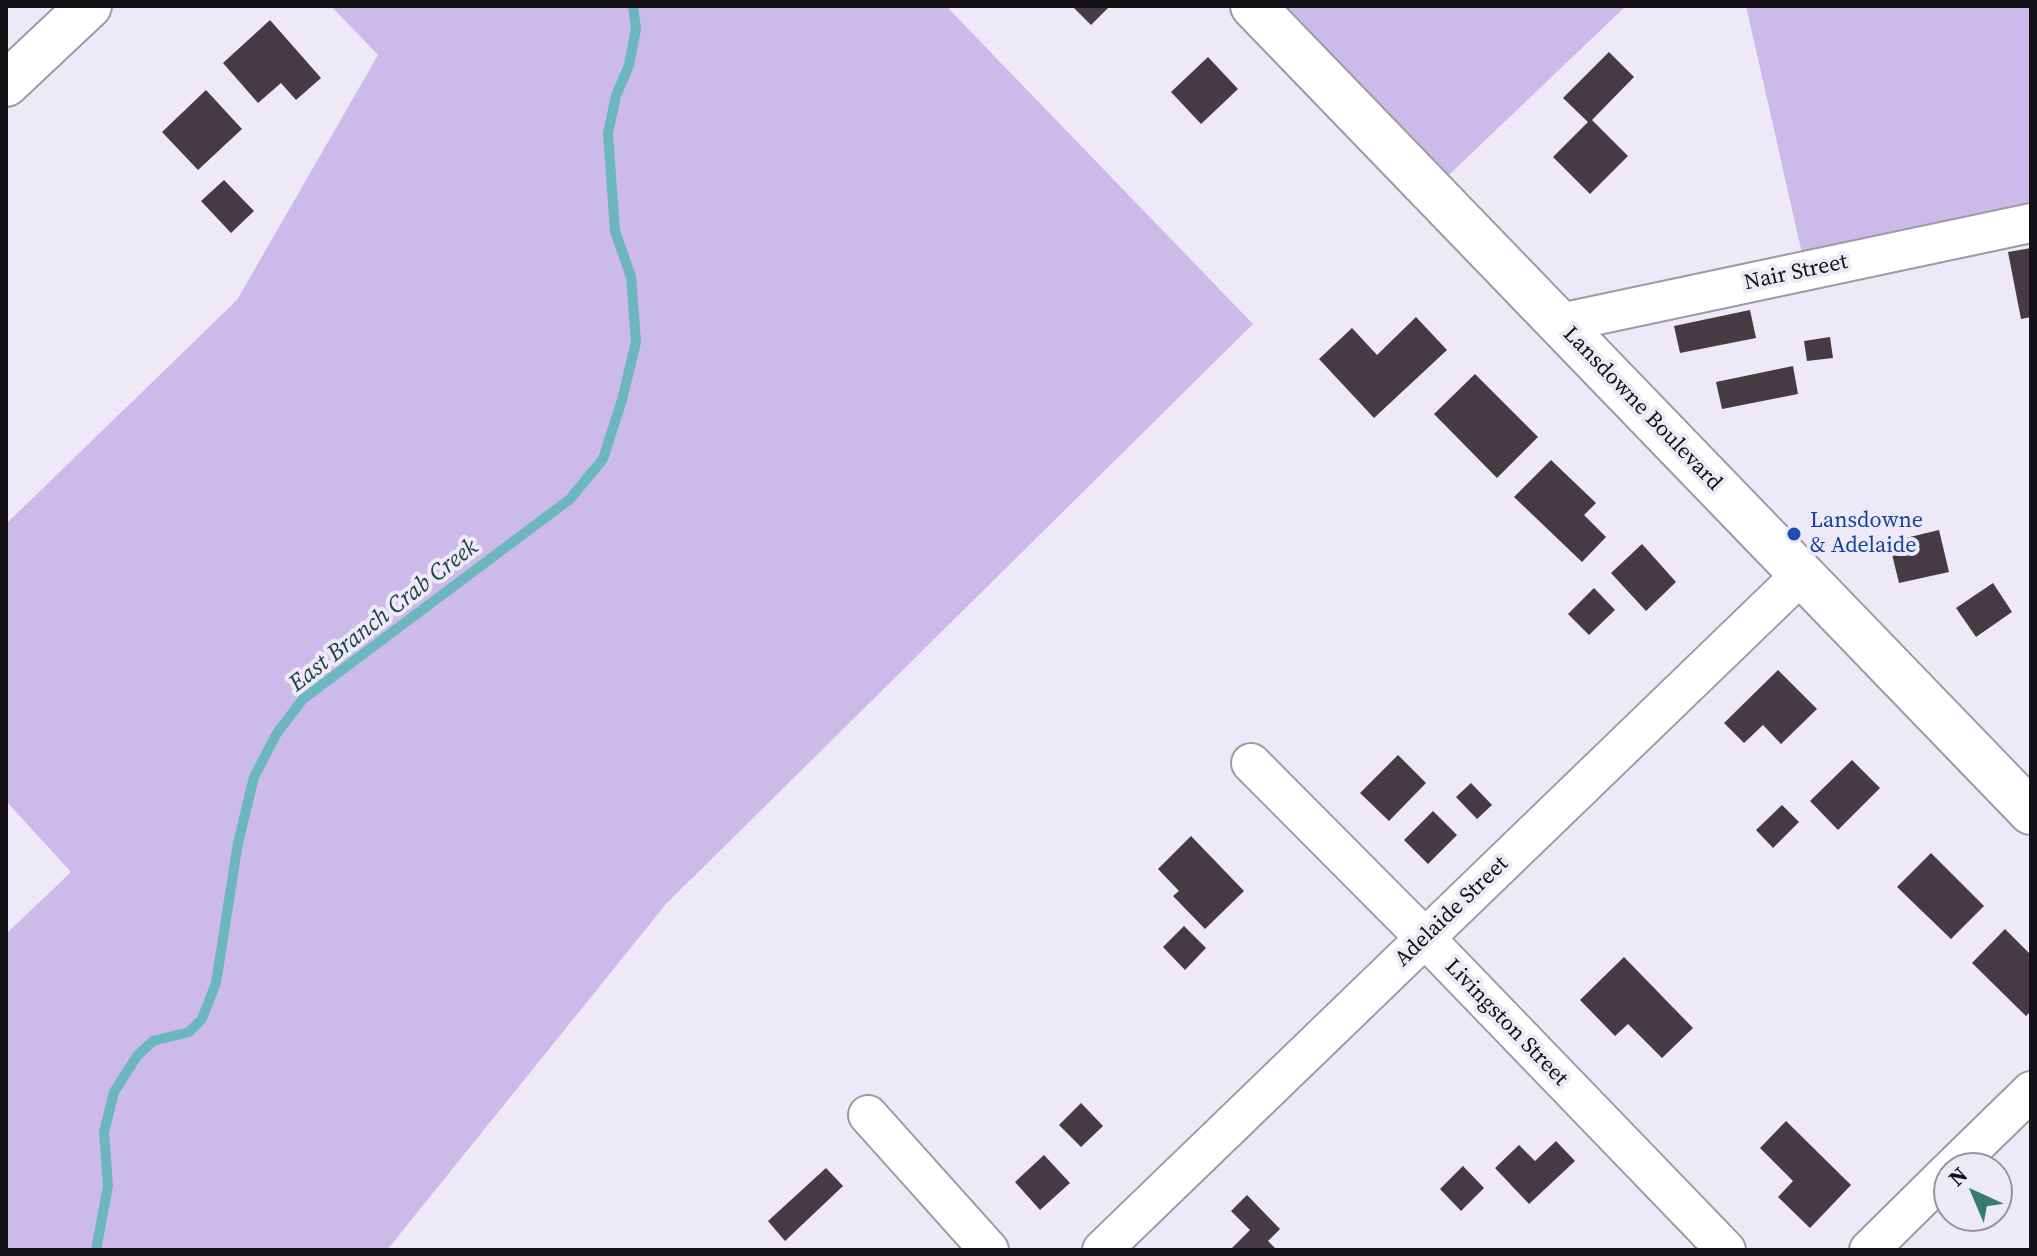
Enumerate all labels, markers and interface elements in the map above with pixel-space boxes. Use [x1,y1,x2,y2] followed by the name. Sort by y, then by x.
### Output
[1742,249,1850,297] street label: Nair Street
[1557,322,1727,496] street label: Lansdowne Boulevard
[1810,508,1923,560] place label: Lansdowne & Adelaide
[1785,525,1803,543] marker: Lansdowne & Adelaide
[284,533,484,699] water label: East Branch Crab Creek
[1390,851,1514,973] street label: Adelaide Street
[1439,954,1573,1092] street label: Livingston Street
[1933,1152,2013,1232] north arrow
[1942,1160,1974,1193] text: N

